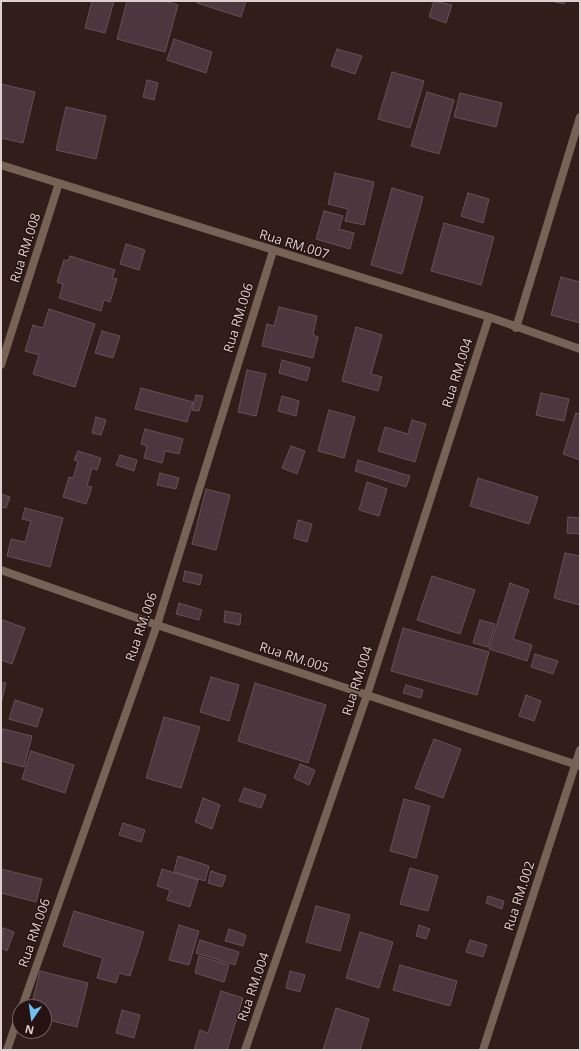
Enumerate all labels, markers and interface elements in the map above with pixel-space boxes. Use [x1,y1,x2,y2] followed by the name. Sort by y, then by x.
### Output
[7,211,45,285] street label: Rua RM.008
[257,227,331,263] street label: Rua RM.007
[221,281,257,355] street label: Rua RM.006
[439,336,477,410] street label: Rua RM.004
[123,590,161,664] street label: Rua RM.006
[257,639,331,677] street label: Rua RM.005
[339,644,377,718] street label: Rua RM.004
[501,859,539,933] street label: Rua RM.002
[16,896,54,970] street label: Rua RM.006
[235,950,273,1024] street label: Rua RM.004
[12,999,52,1039] north arrow
[23,1022,35,1039] text: N

